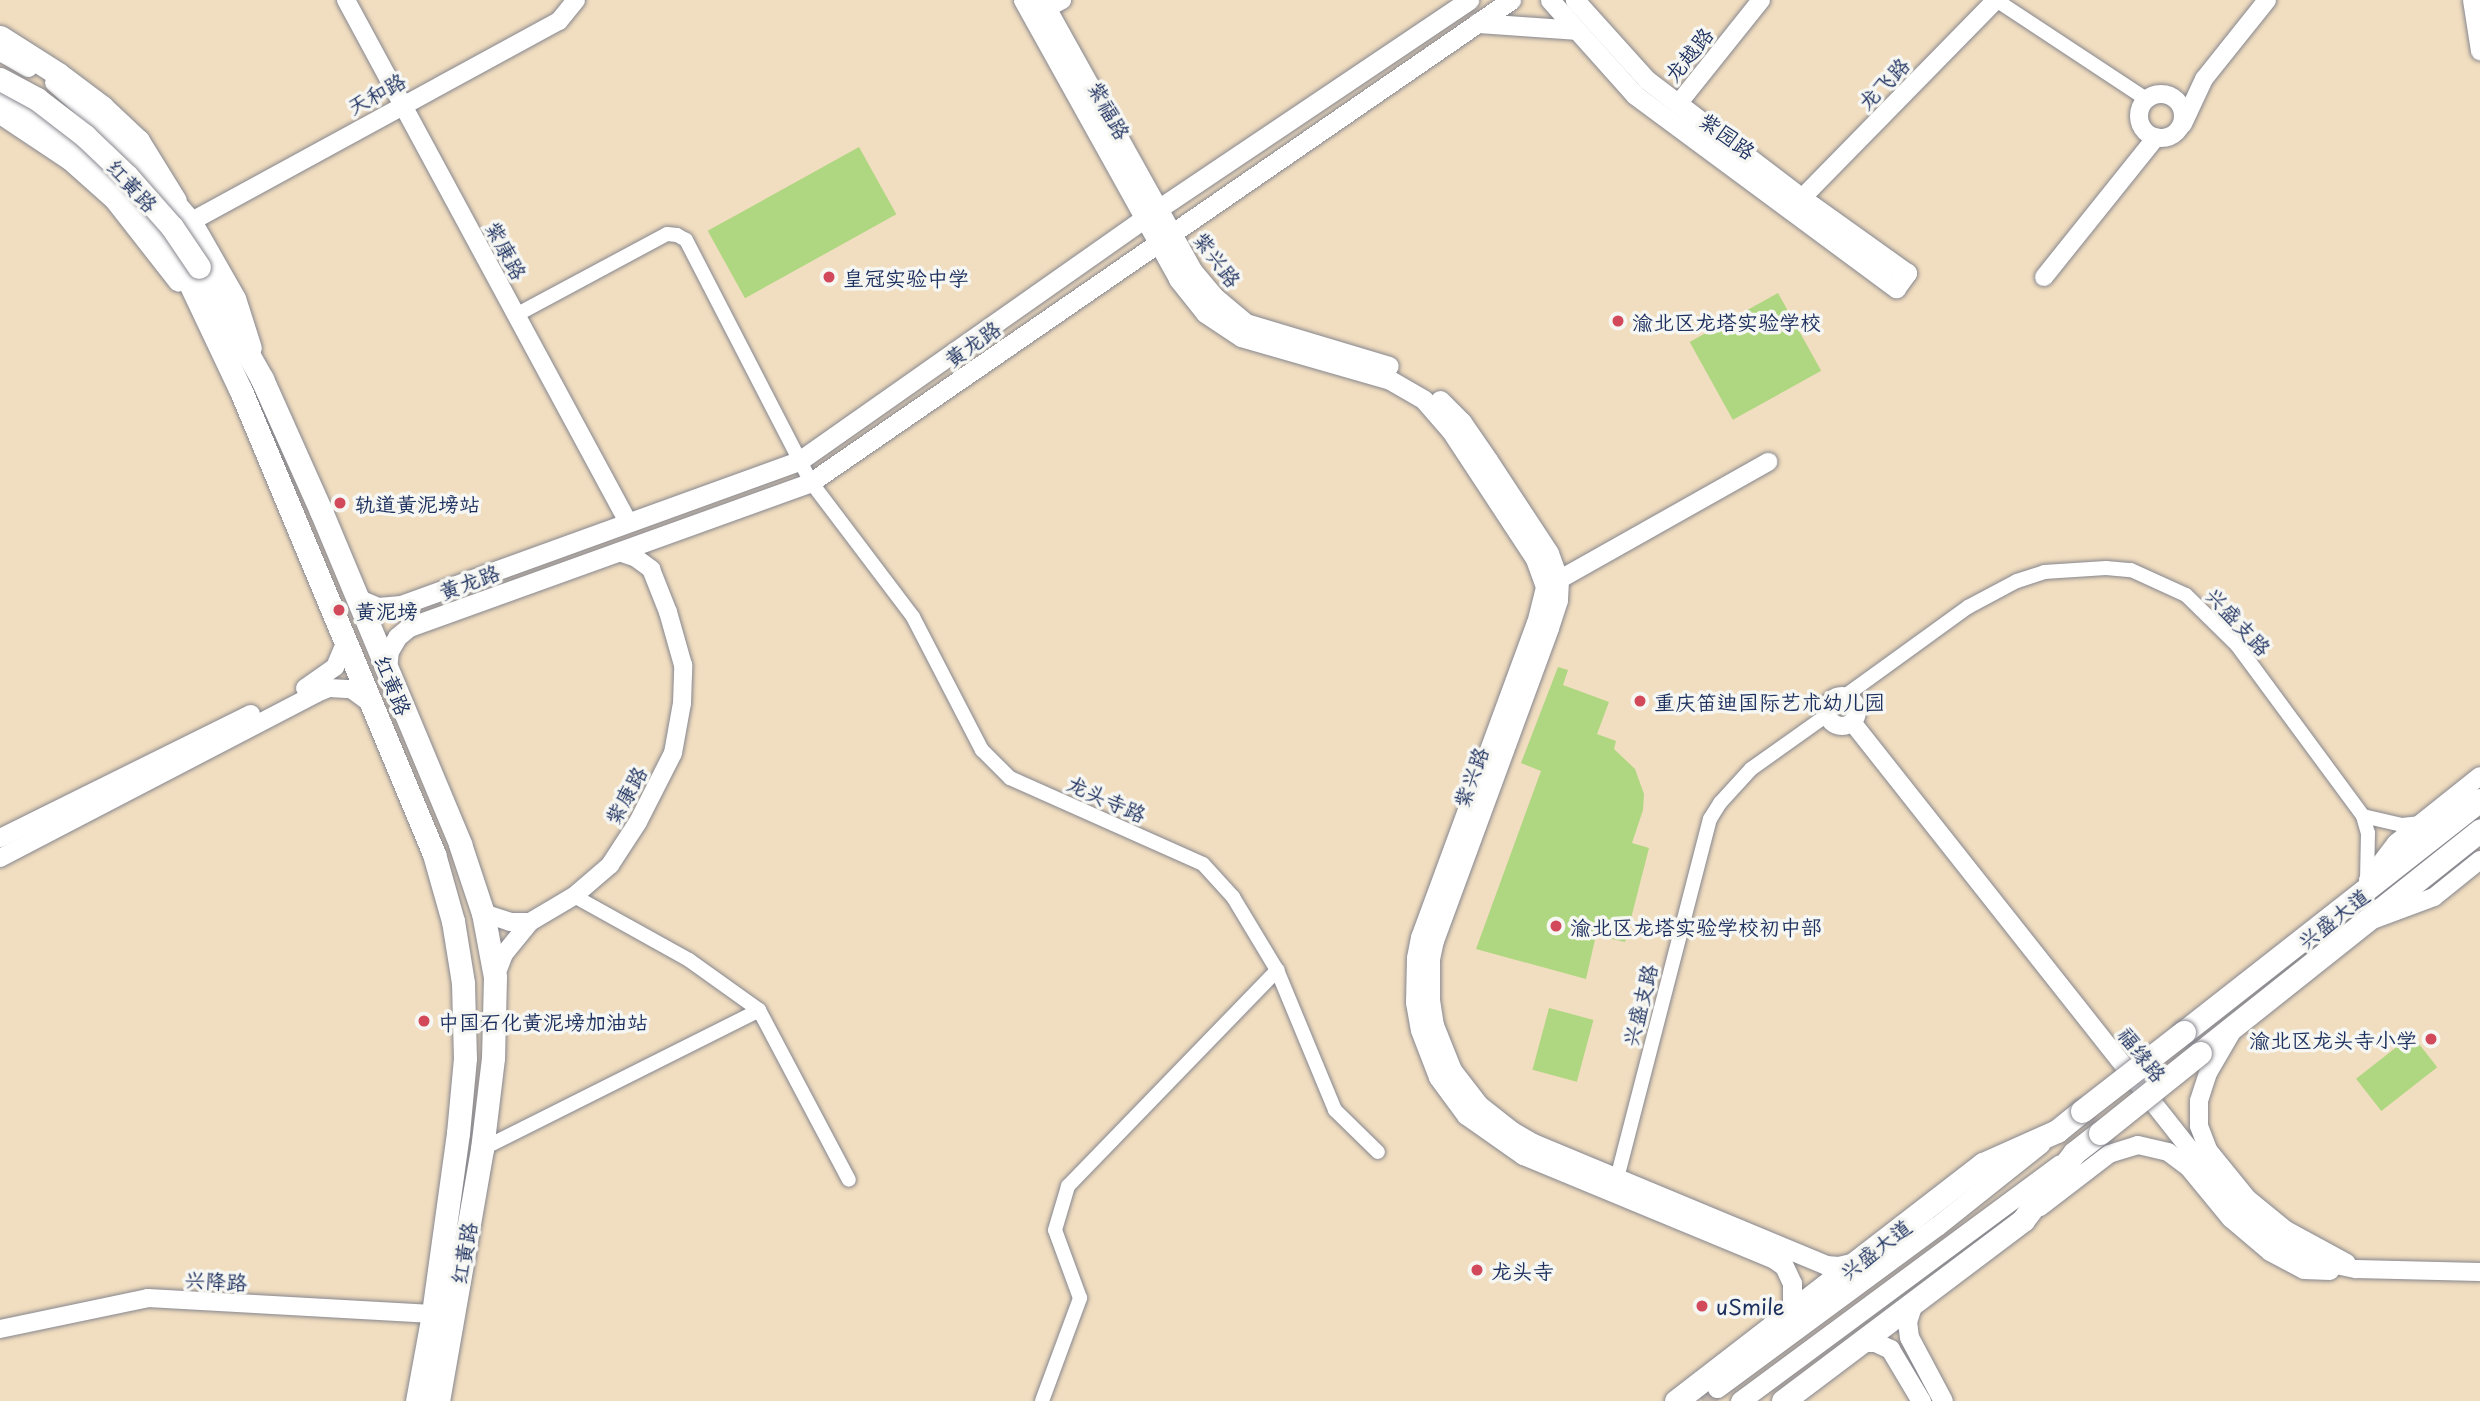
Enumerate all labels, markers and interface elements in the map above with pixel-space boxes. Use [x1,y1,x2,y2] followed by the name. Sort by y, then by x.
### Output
[1658,22,1718,86] street label: 龙越路
[1852,52,1914,114] street label: 龙飞路
[342,67,410,119] street label: 天和路
[1084,76,1136,144] street label: 紫福路
[1695,106,1761,164] street label: 紫园路
[102,153,164,217] street label: 红黄路
[481,216,533,284] street label: 紫康路
[1189,226,1247,292] street label: 紫兴路
[843,264,969,290] place label: 皇冠实验中学
[821,269,837,285] marker: 皇冠实验中学
[1632,308,1821,334] place label: 渝北区龙塔实验学校
[1610,313,1626,329] marker: 渝北区龙塔实验学校
[939,315,1005,371] street label: 黄龙路
[354,490,480,516] place label: 轨道黄泥塝站
[332,495,348,511] marker: 轨道黄泥塝站
[435,558,503,604] street label: 黄龙路
[2201,582,2277,660] street label: 兴盛支路
[355,597,418,623] place label: 黄泥塝
[329,600,349,620] marker: 黄泥塝
[371,651,417,719] street label: 红黄路
[1654,688,1885,714] place label: 重庆笛迪国际艺术幼儿园
[1632,693,1648,709] marker: 重庆笛迪国际艺术幼儿园
[1447,743,1493,811] street label: 紫兴路
[599,761,651,829] street label: 紫康路
[1064,769,1150,827] street label: 龙头寺路
[2292,882,2374,954] street label: 兴盛大道
[1570,913,1822,939] place label: 渝北区龙塔实验学校初中部
[1548,918,1564,934] marker: 渝北区龙塔实验学校初中部
[1617,961,1661,1049] street label: 兴盛支路
[438,1008,648,1034] place label: 中国石化黄泥塝加油站
[416,1013,432,1029] marker: 中国石化黄泥塝加油站
[2114,1021,2172,1087] street label: 福缘路
[2249,1026,2417,1052] place label: 渝北区龙头寺小学
[2423,1031,2439,1047] marker: 渝北区龙头寺小学
[1834,1213,1916,1285] street label: 兴盛大道
[445,1220,481,1286] street label: 红黄路
[1491,1257,1554,1283] place label: 龙头寺
[1469,1262,1485,1278] marker: 龙头寺
[184,1266,248,1294] street label: 兴降路
[1716,1293,1784,1319] place label: uSmile
[1694,1298,1710,1314] marker: uSmile

